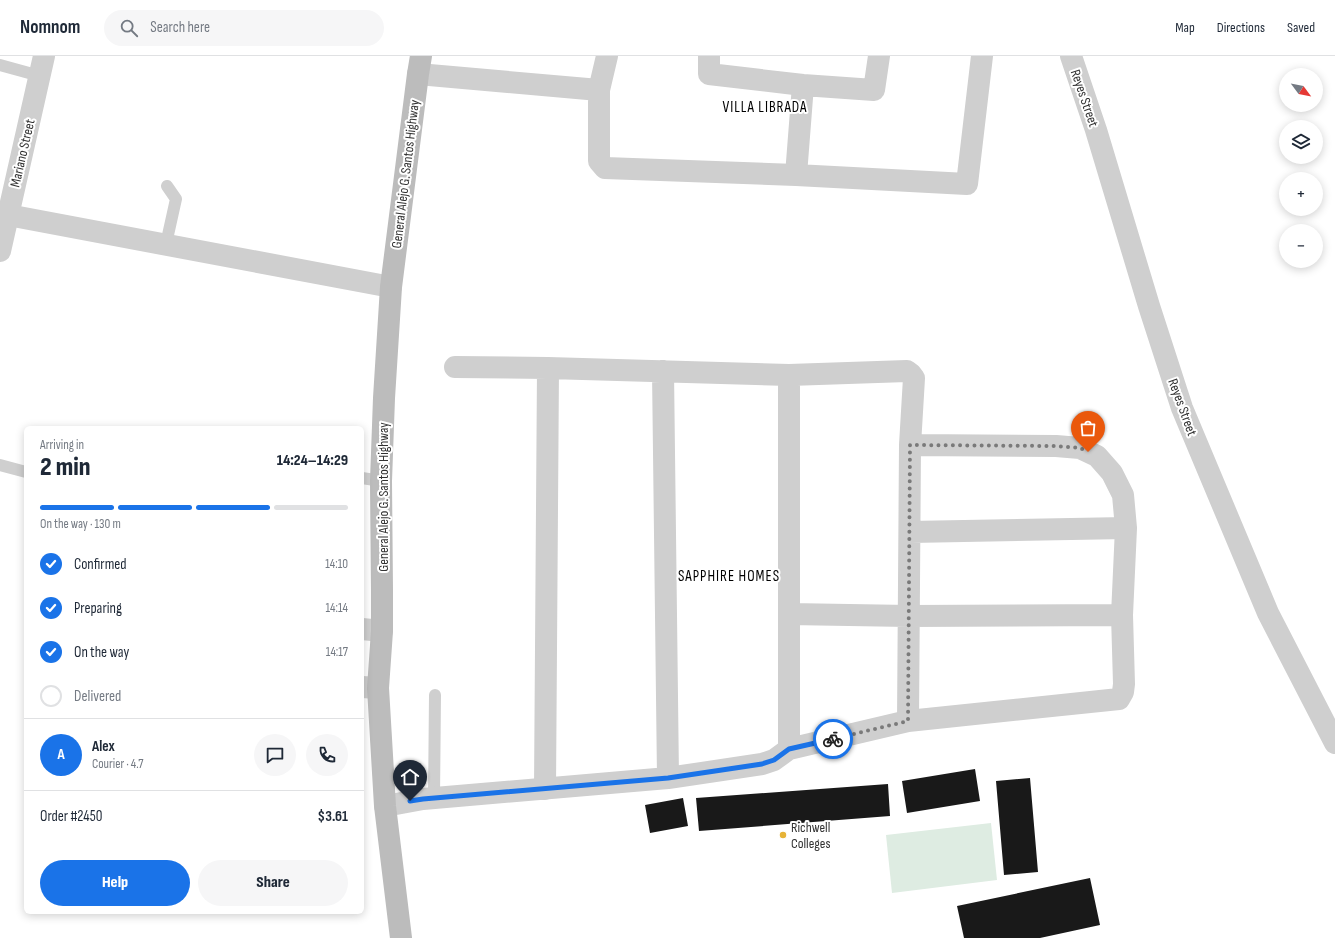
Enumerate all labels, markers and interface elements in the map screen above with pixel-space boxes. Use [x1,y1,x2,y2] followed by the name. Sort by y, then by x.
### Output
[104,10,384,46] search box
[20,16,80,39] text: Nomnom
[118,17,140,39] icon: search
[150,18,210,37] text: Search here
[1175,19,1195,36] text: Map
[1217,19,1265,36] text: Directions
[1287,19,1315,36] text: Saved
[1067,67,1102,129] street label: Reyes Street
[1279,68,1323,112] north arrow
[1279,68,1323,268] map controls
[388,98,423,249] street label: General Alejo G. Santos Highway
[723,98,807,117] district label: VILLA LIBRADA
[6,117,39,189] street label: Mariano Street
[1279,120,1323,164] button: layers
[1279,172,1323,216] button: +
[1279,224,1323,268] button: −
[1164,376,1201,438] street label: Reyes Street
[1071,411,1105,452] pin
[1077,417,1099,439] icon: bag
[375,422,392,572] street label: General Alejo G. Santos Highway
[40,437,84,453] text: Arriving in
[277,451,348,470] text: 14:24–14:29
[40,452,90,483] text: 2 min
[40,516,121,532] text: On the way · 130 m
[40,553,62,575] icon: check
[74,555,127,574] text: Confirmed
[325,556,348,572] text: 14:10
[678,567,780,586] district label: SAPPHIRE HOMES
[40,597,62,619] icon: check
[74,599,122,618] text: Preparing
[326,600,348,616] text: 14:14
[40,641,62,663] icon: check
[74,643,129,662] text: On the way
[326,644,348,660] text: 14:17
[74,687,121,706] text: Delivered
[813,719,853,759] courier
[822,728,844,750] icon: bike
[254,734,296,776] button: chat
[306,734,348,776] button: phone
[92,737,115,756] text: Alex
[57,745,65,764] text: A
[92,756,144,772] text: Courier · 4.7
[393,760,427,801] pin
[399,766,421,788] icon: home
[40,807,102,826] text: Order #2450
[318,807,348,826] text: $3.61
[791,819,831,852] place label: Richwell Colleges
[778,830,788,840] marker: Richwell Colleges
[40,860,190,906] button: Help
[198,860,348,906] button: Share

